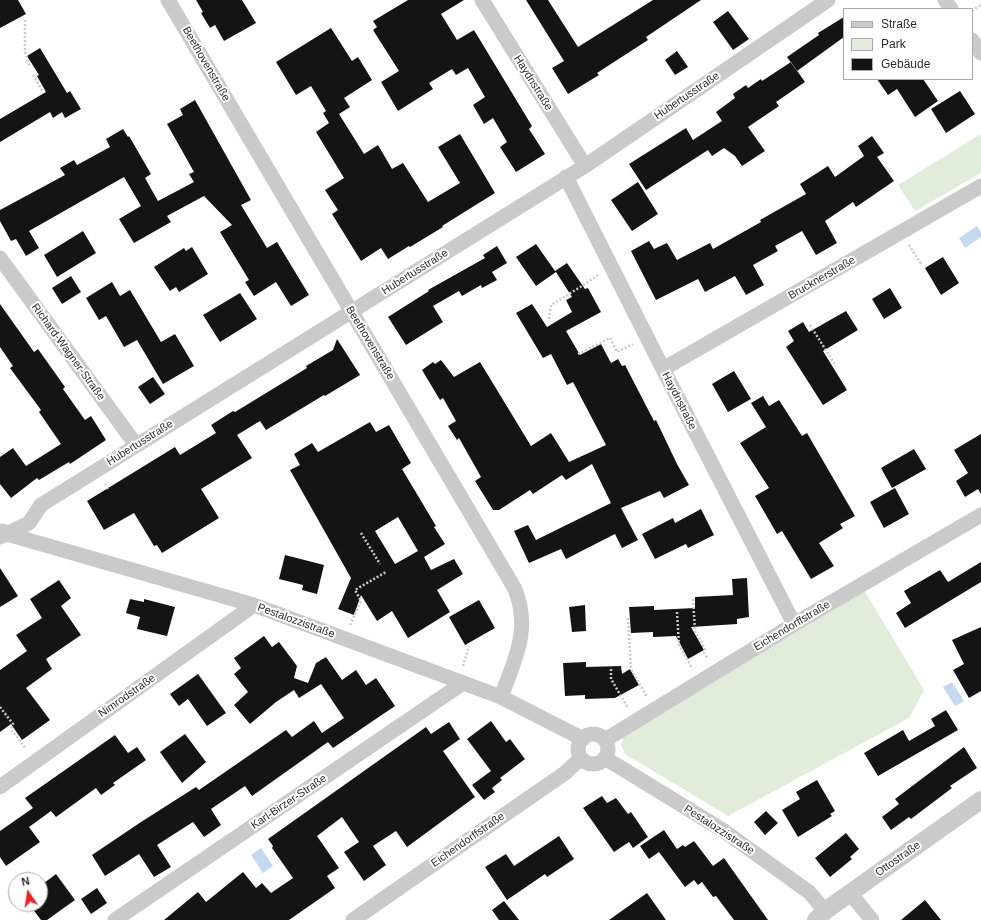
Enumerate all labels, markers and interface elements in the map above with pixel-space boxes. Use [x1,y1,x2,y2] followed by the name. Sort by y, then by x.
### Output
[843,8,973,80] legend
[881,17,917,31] text: Straße
[179,24,233,104] street label: Beethovenstraße
[881,37,906,51] text: Park
[511,53,555,113] street label: Haydnstraße
[881,57,930,71] text: Gebäude
[652,69,722,123] street label: Hubertusstraße
[379,246,451,298] street label: Hubertusstraße
[786,253,858,303] street label: Brucknerstraße
[28,301,108,403] street label: Richard-Wagner-Straße
[343,304,397,382] street label: Beethovenstraße
[659,370,699,432] street label: Haydnstraße
[104,417,176,469] street label: Hubertusstraße
[751,598,833,654] street label: Eichendorffstraße
[256,601,336,641] street label: Pestalozzistraße
[96,671,158,721] street label: Nimrodstraße
[249,772,329,832] street label: Karl-Birzer-Straße
[681,802,757,858] street label: Pestalozzistraße
[429,810,507,870] street label: Eichendorffstraße
[873,839,923,879] street label: Ottostraße
[8,872,48,912] north arrow
[20,875,31,888] text: N

